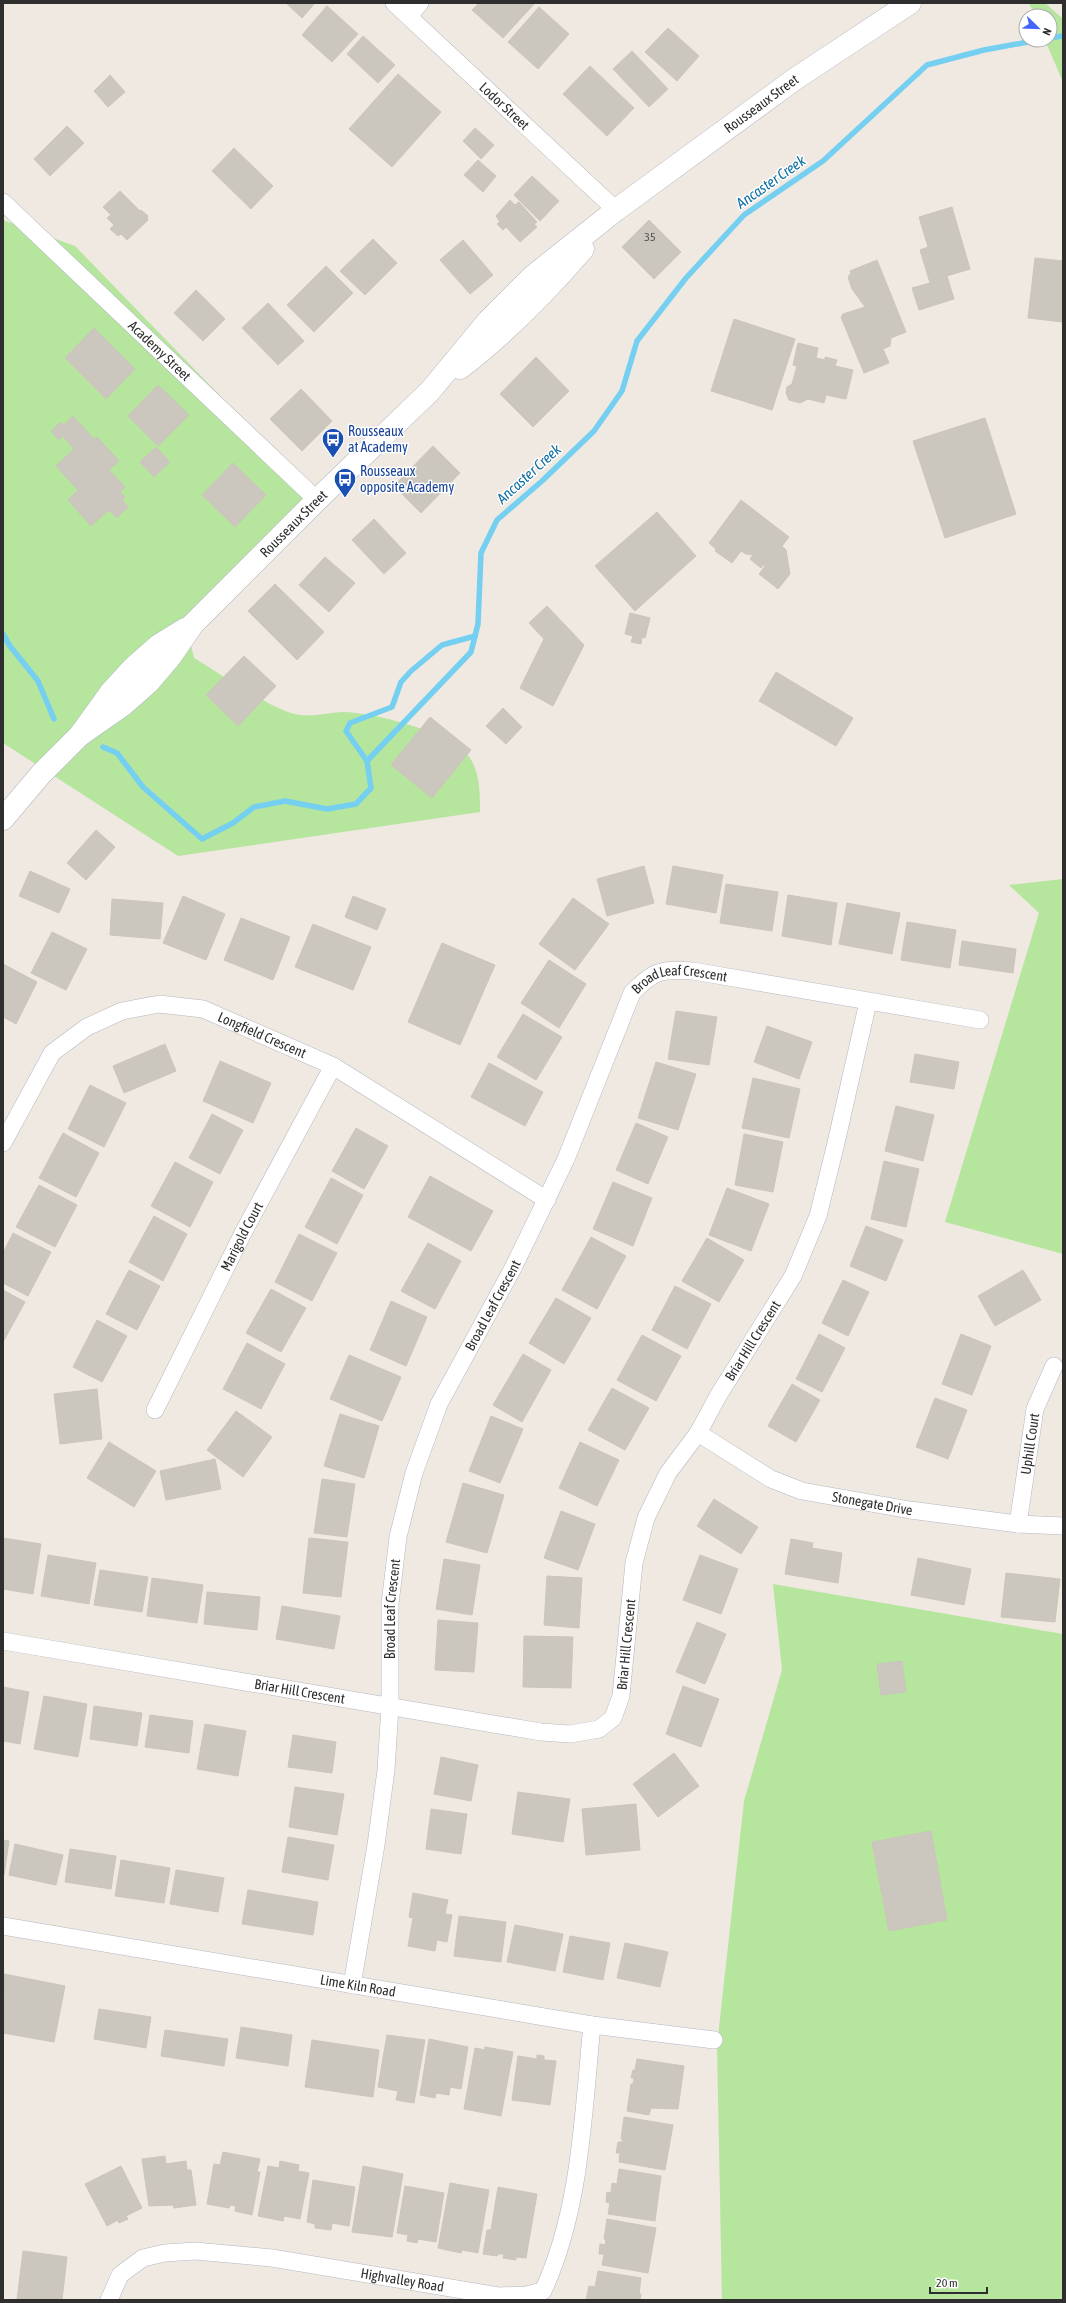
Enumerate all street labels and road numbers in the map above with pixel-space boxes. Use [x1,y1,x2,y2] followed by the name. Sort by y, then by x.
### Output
[721,71,801,136] street label: Rousseaux Street
[476,79,533,133] street label: Lodor Street
[125,317,194,384] street label: Academy Street
[257,487,330,560] street label: Rousseaux Street
[628,962,729,997] street label: Broad Leaf Crescent
[216,1009,309,1061] street label: Longfield Crescent
[217,1199,266,1274] street label: Marigold Court
[462,1257,524,1353] street label: Broad Leaf Crescent
[722,1298,784,1384] street label: Briar Hill Crescent
[1017,1412,1042,1476] street label: Uphill Court
[831,1488,914,1518] street label: Stonegate Drive
[382,1558,403,1659] street label: Broad Leaf Crescent
[614,1598,638,1691] street label: Briar Hill Crescent
[253,1676,346,1707] street label: Briar Hill Crescent
[319,1971,397,2000] street label: Lime Kiln Road
[359,2265,445,2295] street label: Highvalley Road

